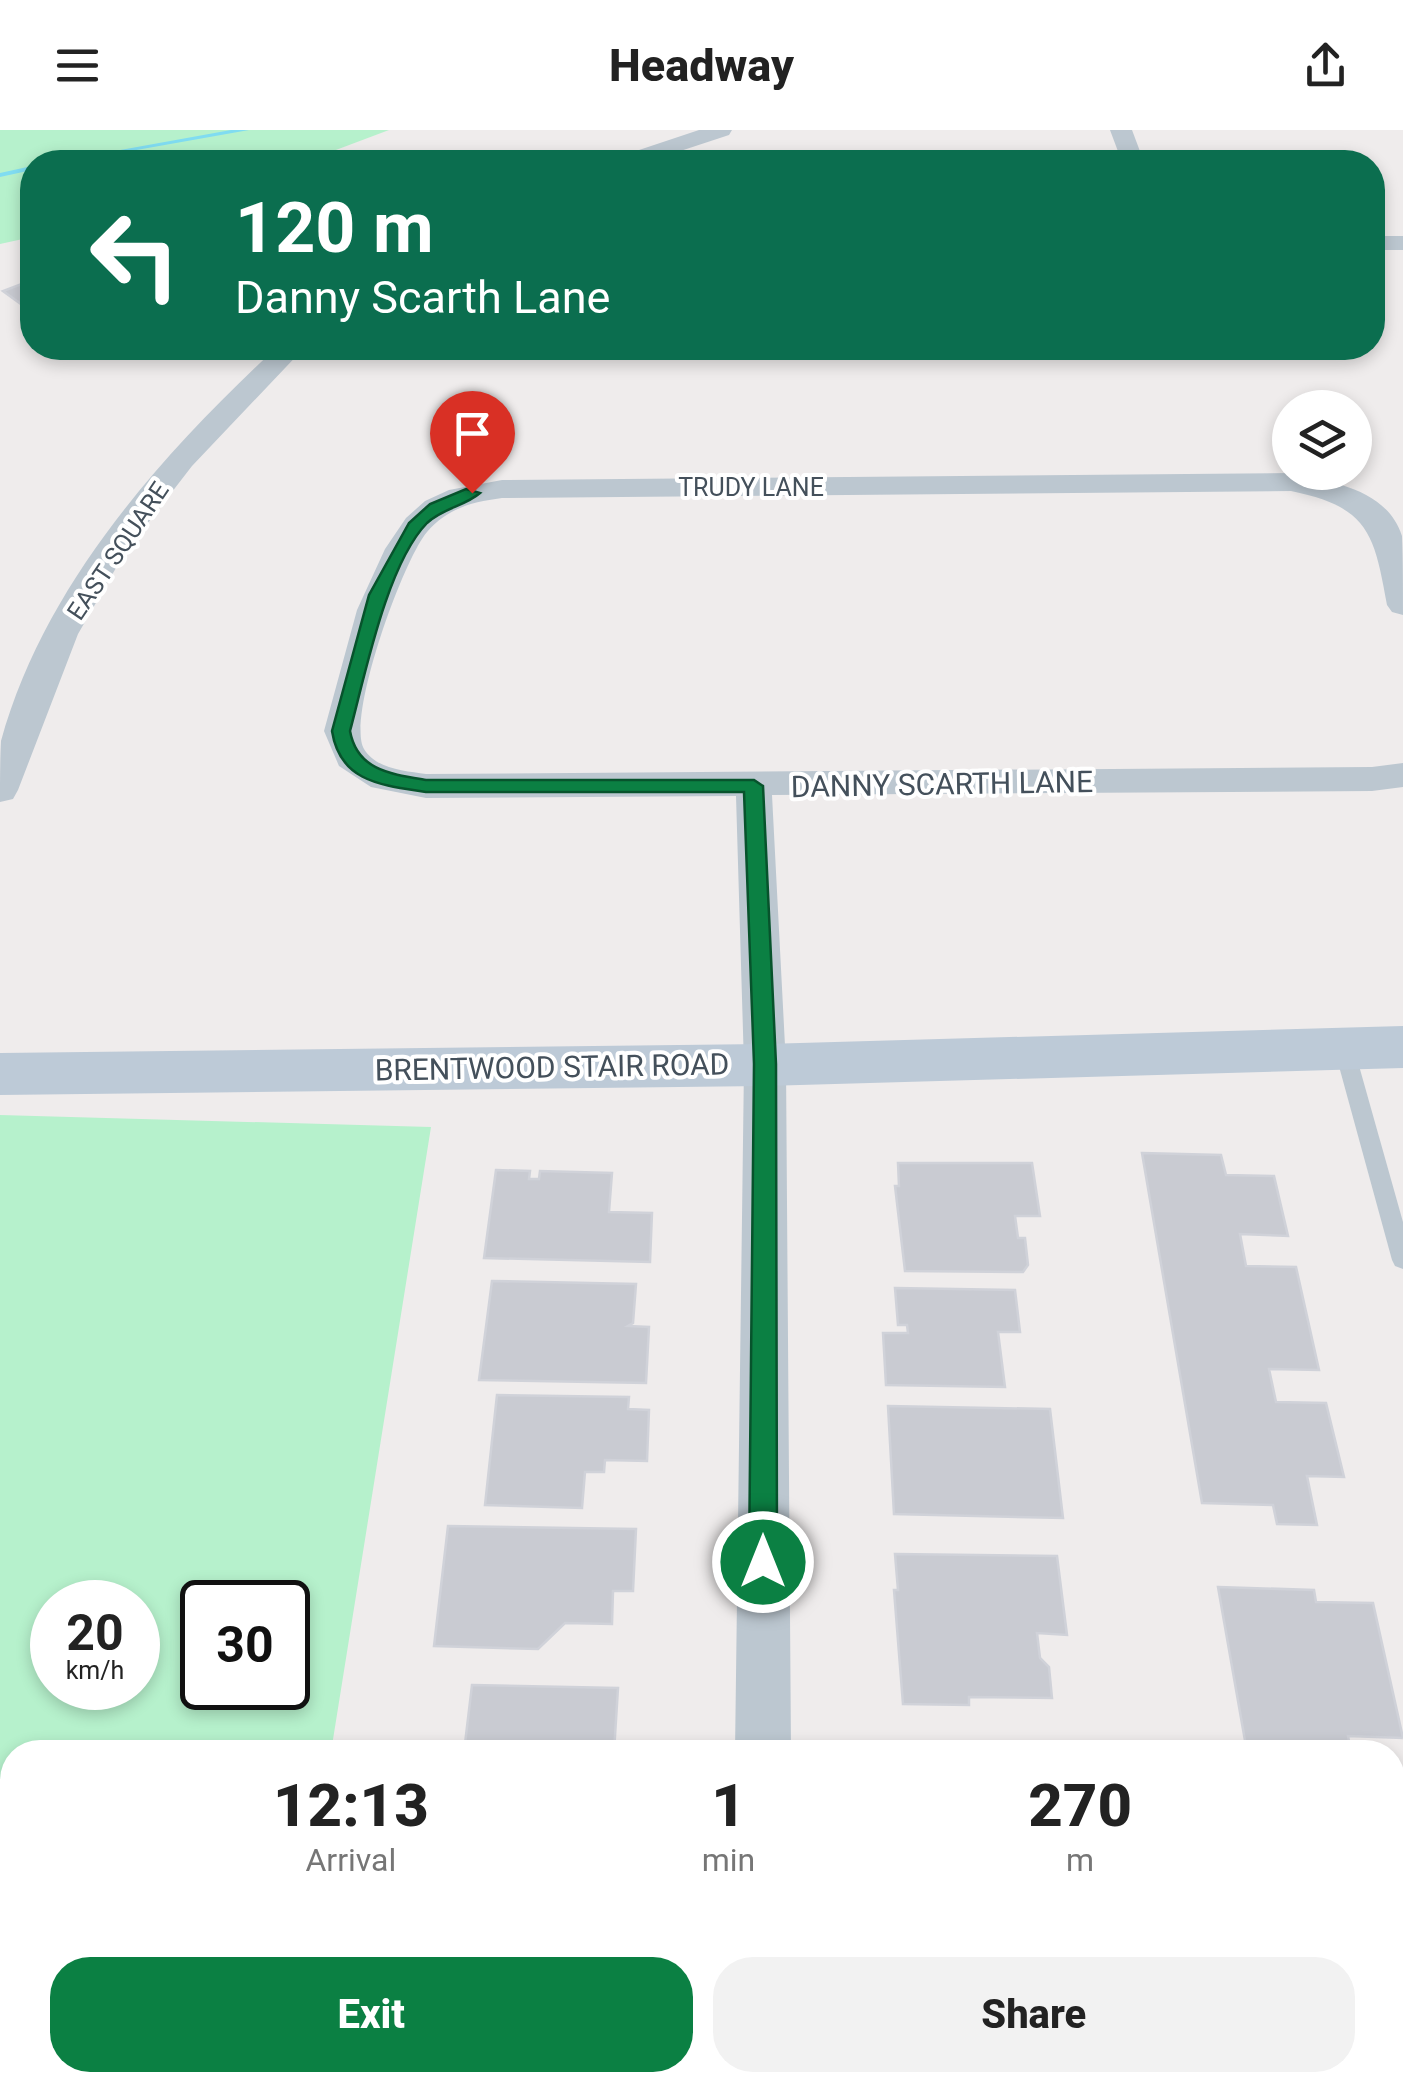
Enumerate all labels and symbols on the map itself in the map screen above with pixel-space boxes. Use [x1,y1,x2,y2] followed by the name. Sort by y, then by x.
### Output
[430,391,515,494] pin
[678,473,824,502] street label: TRUDY LANE
[61,477,175,625] street label: EAST SQUARE
[791,764,1093,804] street label: DANNY SCARTH LANE
[374,1046,730,1088] street label: BRENTWOOD STAIR ROAD
[711,1510,815,1614] position arrow
[180,1580,310,1710] speed limit sign: 30

